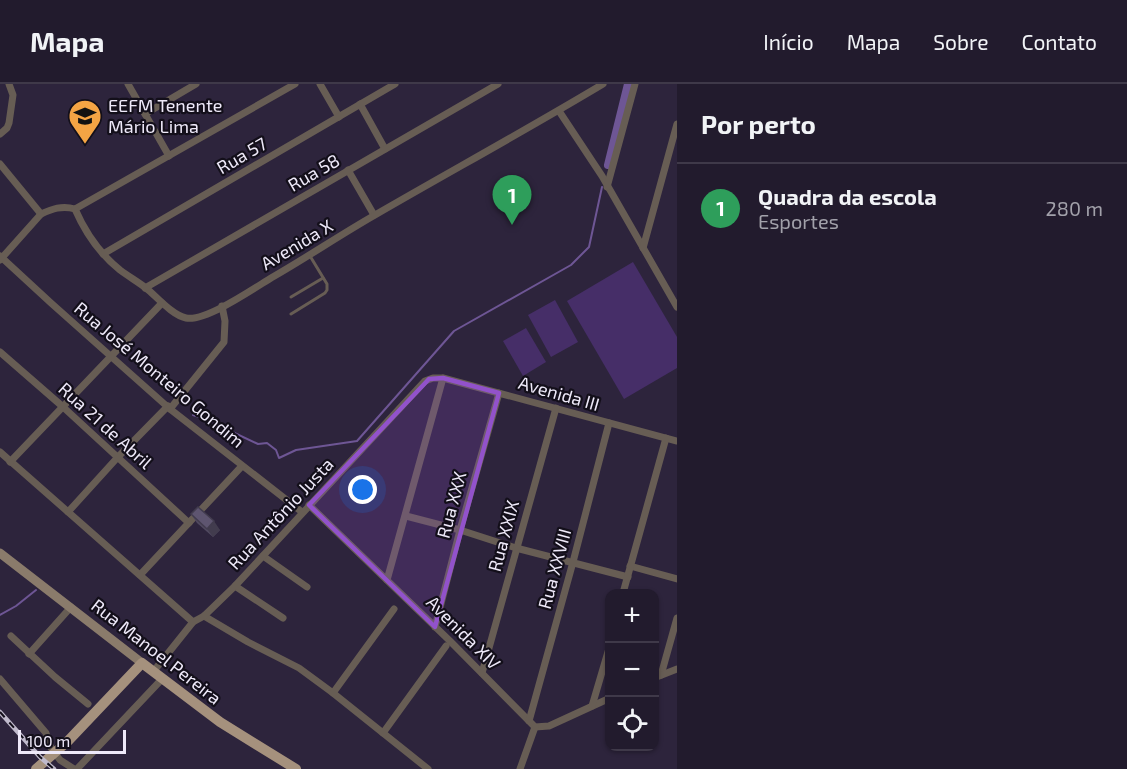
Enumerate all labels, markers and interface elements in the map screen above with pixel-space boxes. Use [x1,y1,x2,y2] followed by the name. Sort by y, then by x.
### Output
[30,24,104,58] text: Mapa
[763,29,814,54] text: Início
[847,29,900,54] text: Mapa
[933,29,988,54] text: Sobre
[1021,29,1097,54] text: Contato
[108,94,222,137] place label: EEFM Tenente Mário Lima
[67,98,103,145] school or university icon: EEFM Tenente Mário Lima
[701,108,816,139] text: Por perto
[213,132,270,178] street label: Rua 57
[284,149,343,196] street label: Rua 58
[492,176,532,225] pin: 1
[758,183,937,209] text: Quadra da escola
[716,196,725,220] text: 1
[1046,196,1103,220] text: 280 m
[758,209,839,233] text: Esportes
[257,214,336,274] street label: Avenida X
[70,297,249,452] street label: Rua José Monteiro Gondim
[516,371,602,415] street label: Avenida III
[54,377,158,474] street label: Rua 21 de Abril
[223,453,338,574] street label: Rua Antônio Justa
[432,469,470,541] street label: Rua XXX
[348,475,377,504] your location
[483,498,523,574] street label: Rua XXIX
[533,526,575,611] street label: Rua XXVIII
[605,589,659,751] map controls
[605,589,659,643] button: +
[422,591,505,674] street label: Avenida XIV
[87,594,226,709] street label: Rua Manoel Pereira
[605,643,659,697] button: −
[605,697,659,751] button: locate
[18,727,126,754] scale bar
[27,731,70,750] text: 100 m

